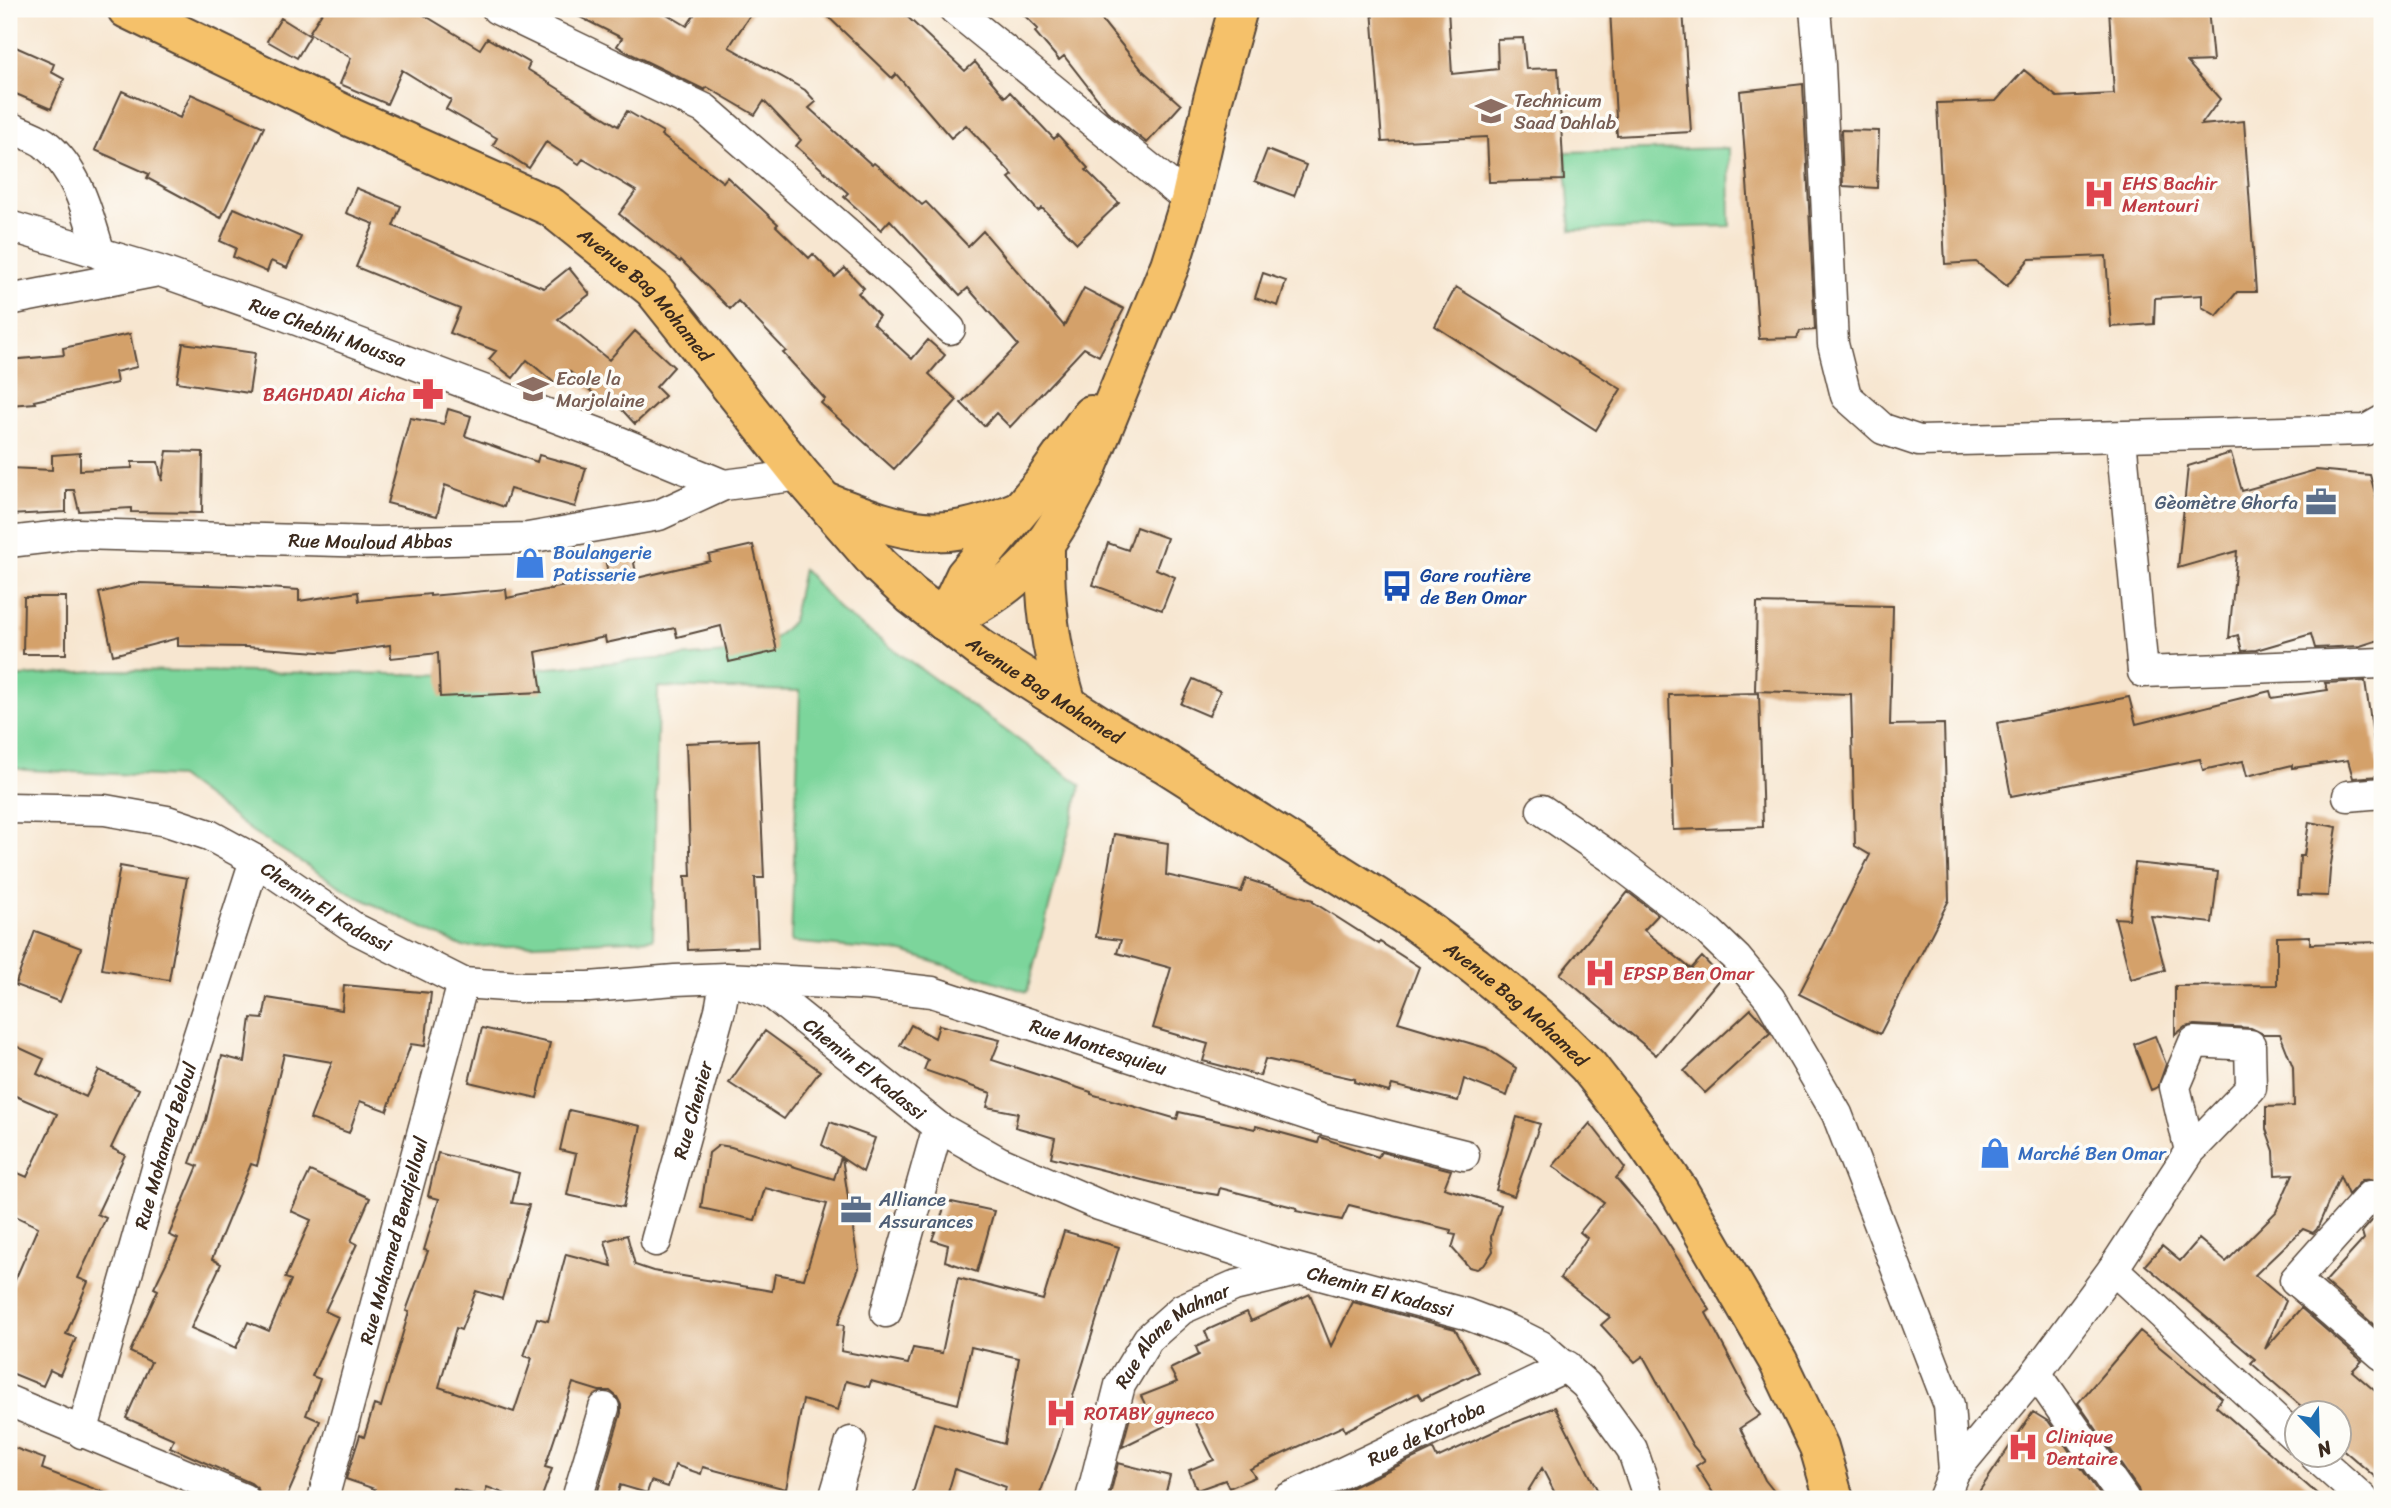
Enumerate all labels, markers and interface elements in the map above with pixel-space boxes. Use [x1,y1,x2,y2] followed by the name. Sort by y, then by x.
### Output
[1514,84,1616,139] place label: Technicum Saad Dahlab
[1474,94,1508,128] school or university icon: Technicum Saad Dahlab
[2122,167,2218,222] place label: EHS Bachir Mentouri
[2082,177,2116,211] hospital icon: EHS Bachir Mentouri
[570,217,723,370] street label: Avenue Bag Mohamed
[245,287,411,376] street label: Rue Chebihi Moussa
[556,362,645,417] place label: Ecole la Marjolaine
[516,372,550,406] school or university icon: Ecole la Marjolaine
[411,377,445,411] pharmacy icon: BAGHDADI Aicha
[263,378,405,411] place label: BAGHDADI Aicha
[2304,485,2338,519] office icon: Gèomètre Ghorfa
[2155,486,2298,519] place label: Gèomètre Ghorfa
[288,523,453,559] street label: Rue Mouloud Abbas
[553,536,652,591] place label: Boulangerie Patisserie
[513,546,547,580] shop icon: Boulangerie Patisserie
[1420,559,1531,614] place label: Gare routière de Ben Omar
[1380,569,1414,603] bus stop icon: Gare routière de Ben Omar
[958,626,1132,754] street label: Avenue Bag Mohamed
[254,852,398,961] street label: Chemin El Kadassi
[1436,931,1598,1076] street label: Avenue Bag Mohamed
[1583,956,1617,990] hospital icon: EPSP Ben Omar
[1623,957,1755,990] place label: EPSP Ben Omar
[796,1009,934,1129] street label: Chemin El Kadassi
[1025,1009,1172,1084] street label: Rue Montesquieu
[663,1056,722,1163] street label: Rue Chenier
[124,1057,206,1233] street label: Rue Mohamed Beloul
[349,1132,437,1348] street label: Rue Mohamed Bendjelloul
[1978,1136,2012,1170] shop icon: Marché Ben Omar
[2018,1137,2167,1170] place label: Marché Ben Omar
[878,1183,973,1238] place label: Alliance Assurances
[839,1193,873,1227] office icon: Alliance Assurances
[1303,1256,1458,1327] street label: Chemin El Kadassi
[1105,1273,1236,1395] street label: Rue Alane Mahnar
[1362,1391,1491,1475] street label: Rue de Kortoba
[1044,1396,1078,1430] hospital icon: ROTABY gyneco
[1084,1397,1215,1430] place label: ROTABY gyneco
[2282,1400,2352,1470] north arrow
[2046,1420,2118,1475] place label: Clinique Dentaire
[2006,1430,2040,1464] hospital icon: Clinique Dentaire
[2311,1431,2338,1467] text: N

